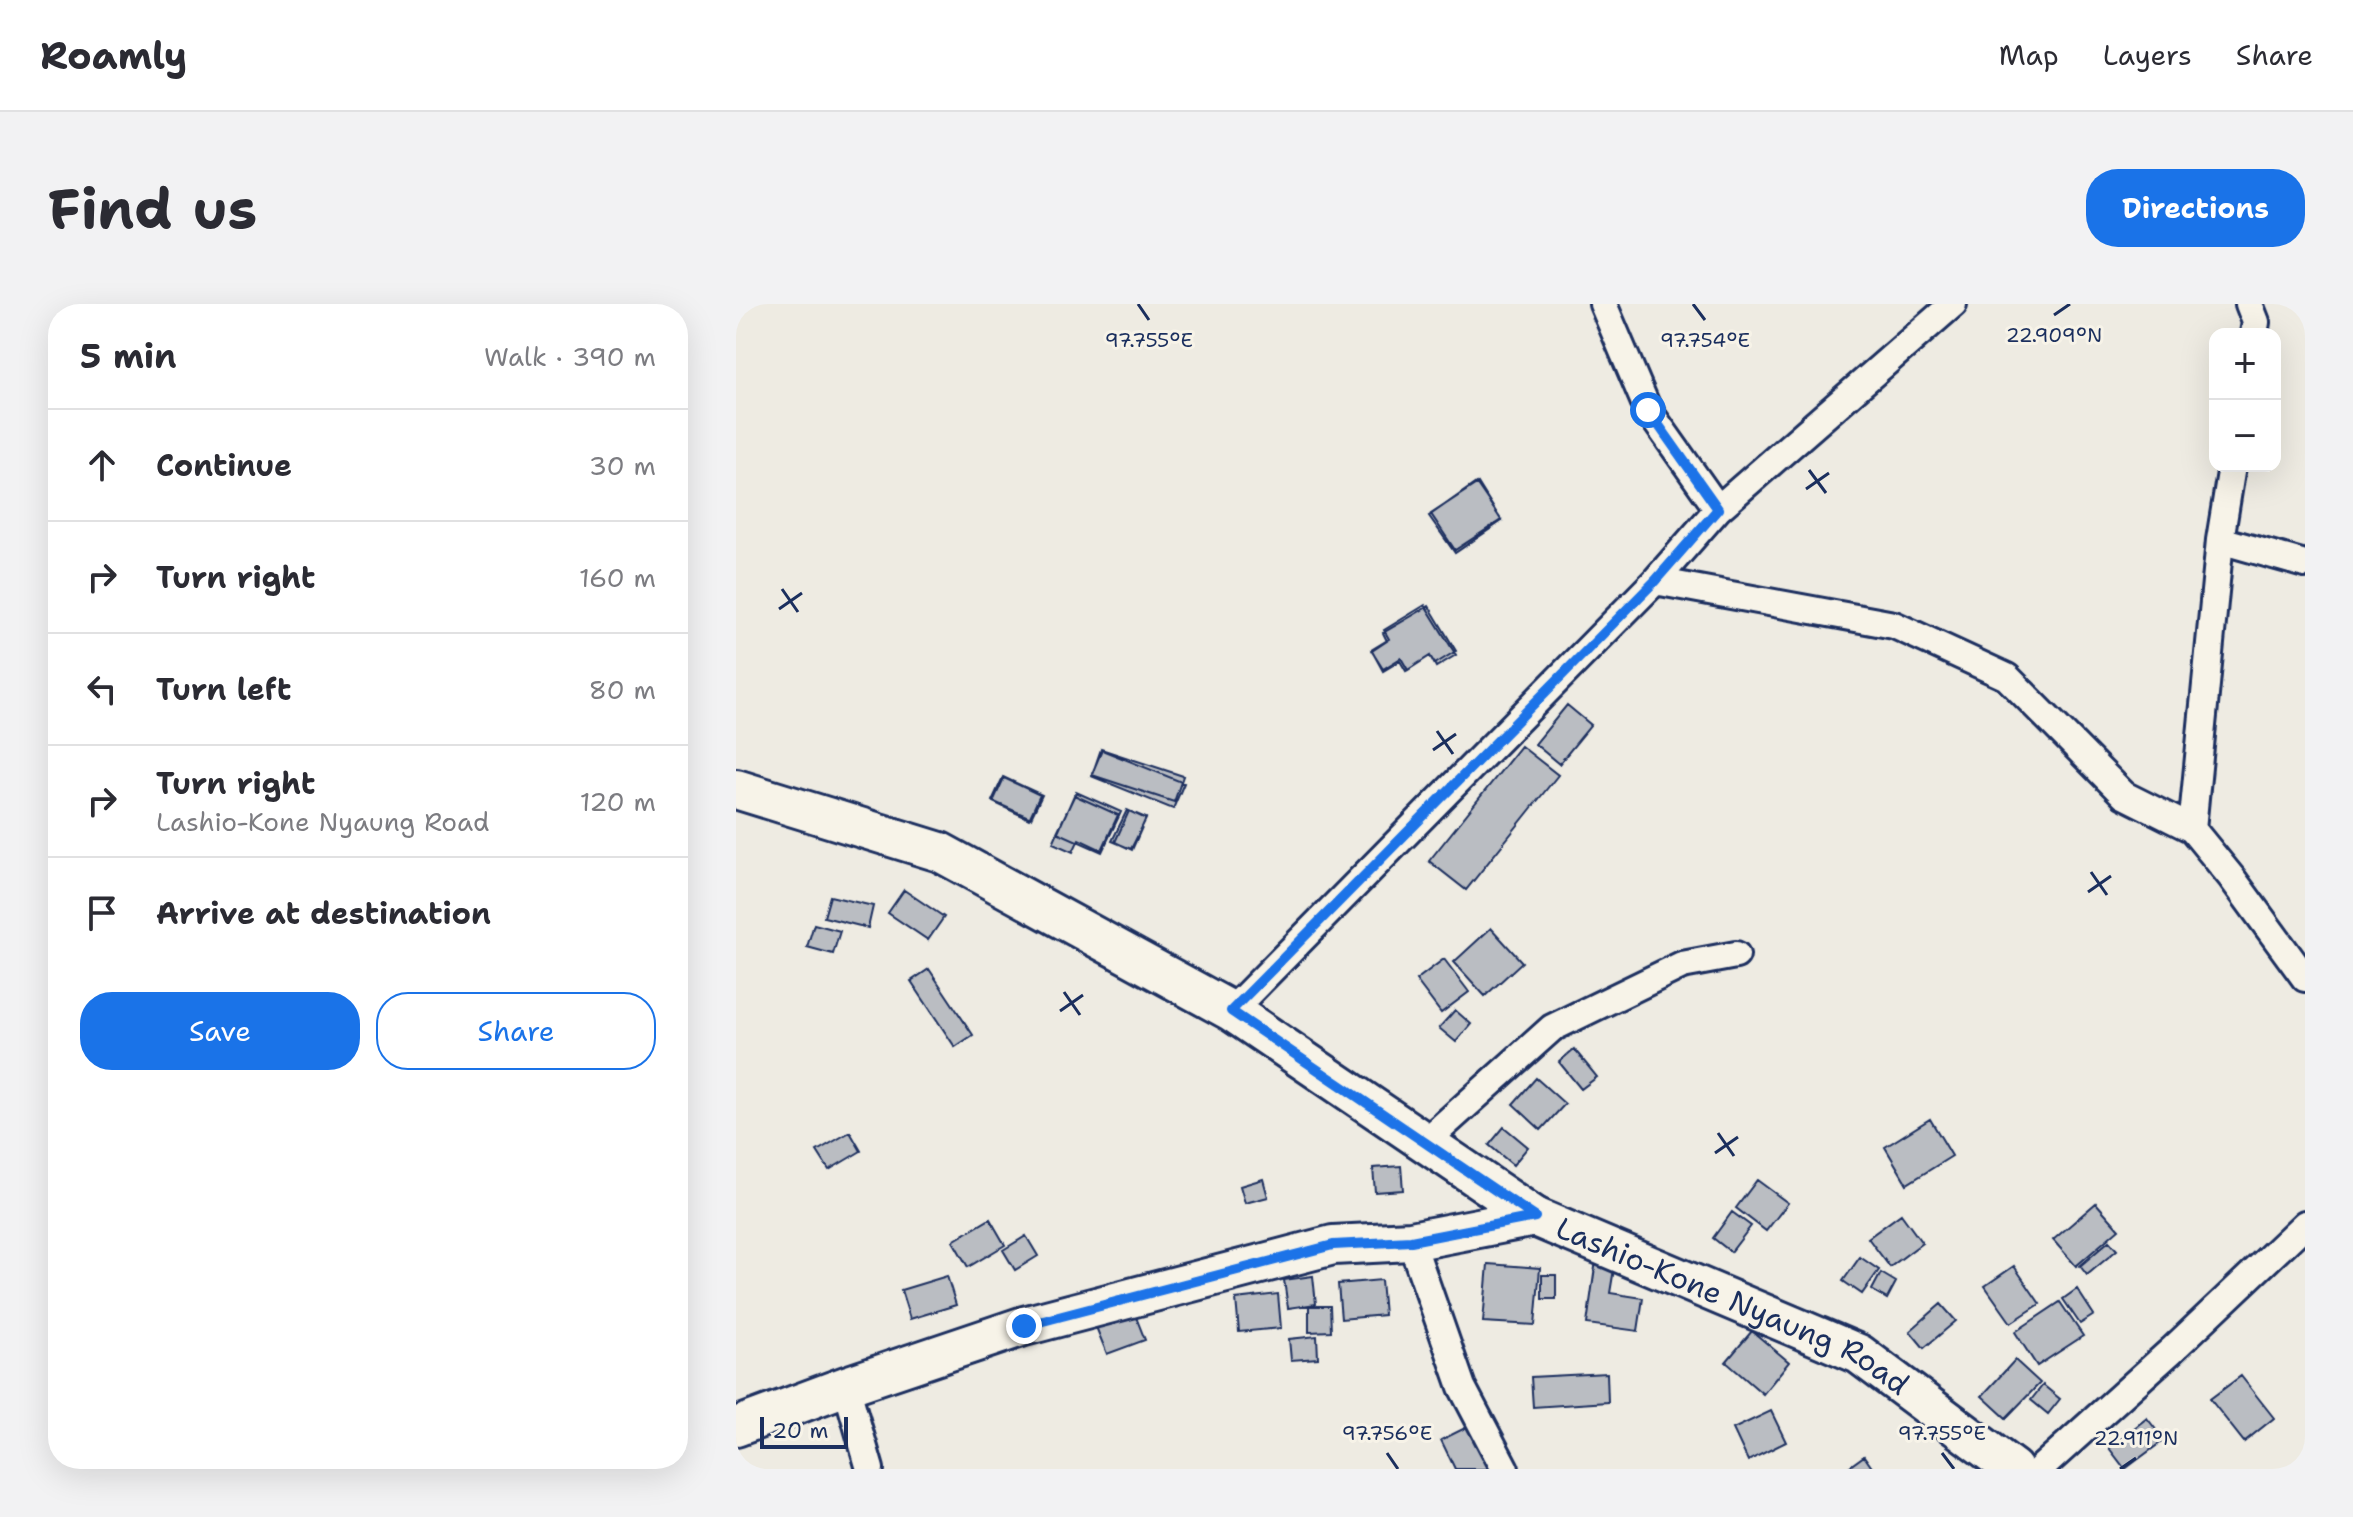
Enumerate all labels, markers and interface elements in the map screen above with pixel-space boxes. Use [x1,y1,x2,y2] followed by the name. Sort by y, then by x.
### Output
[40,30,187,81] text: Roamly
[1999,36,2059,74] text: Map
[2103,36,2192,74] text: Layers
[2236,36,2313,74] text: Share
[2086,169,2305,247] button: Directions
[48,171,257,246] text: Find us
[2006,322,2102,348] text: 22.909°N
[1105,327,1193,353] text: 97.755°E
[1660,327,1750,353] text: 97.754°E
[2209,328,2281,472] map controls
[2209,328,2281,400] button: +
[80,333,177,379] text: 5 min
[484,339,656,374] text: Walk · 390 m
[1630,392,1666,428] route start
[2209,400,2281,472] button: −
[80,443,124,487] icon: ahead
[156,445,292,486] text: Continue
[589,448,656,483] text: 30 m
[80,555,124,599] icon: right
[156,557,315,598] text: Turn right
[579,560,656,595] text: 160 m
[80,667,124,711] icon: left
[156,669,291,710] text: Turn left
[589,672,656,707] text: 80 m
[156,763,315,804] text: Turn right
[80,779,124,823] icon: right
[580,784,656,819] text: 120 m
[156,804,489,839] text: Lashio-Kone Nyaung Road
[80,891,124,935] icon: arrive
[156,893,491,934] text: Arrive at destination
[80,992,360,1070] button: Save
[376,992,656,1070] button: Share
[1550,1207,1918,1404] street label: Lashio-Kone Nyaung Road
[1006,1308,1042,1344] route end
[760,1413,848,1449] scale bar
[772,1416,829,1445] text: 20 m
[1342,1420,1432,1446] text: 97.756°E
[1898,1420,1986,1446] text: 97.755°E
[2094,1425,2178,1451] text: 22.911°N

